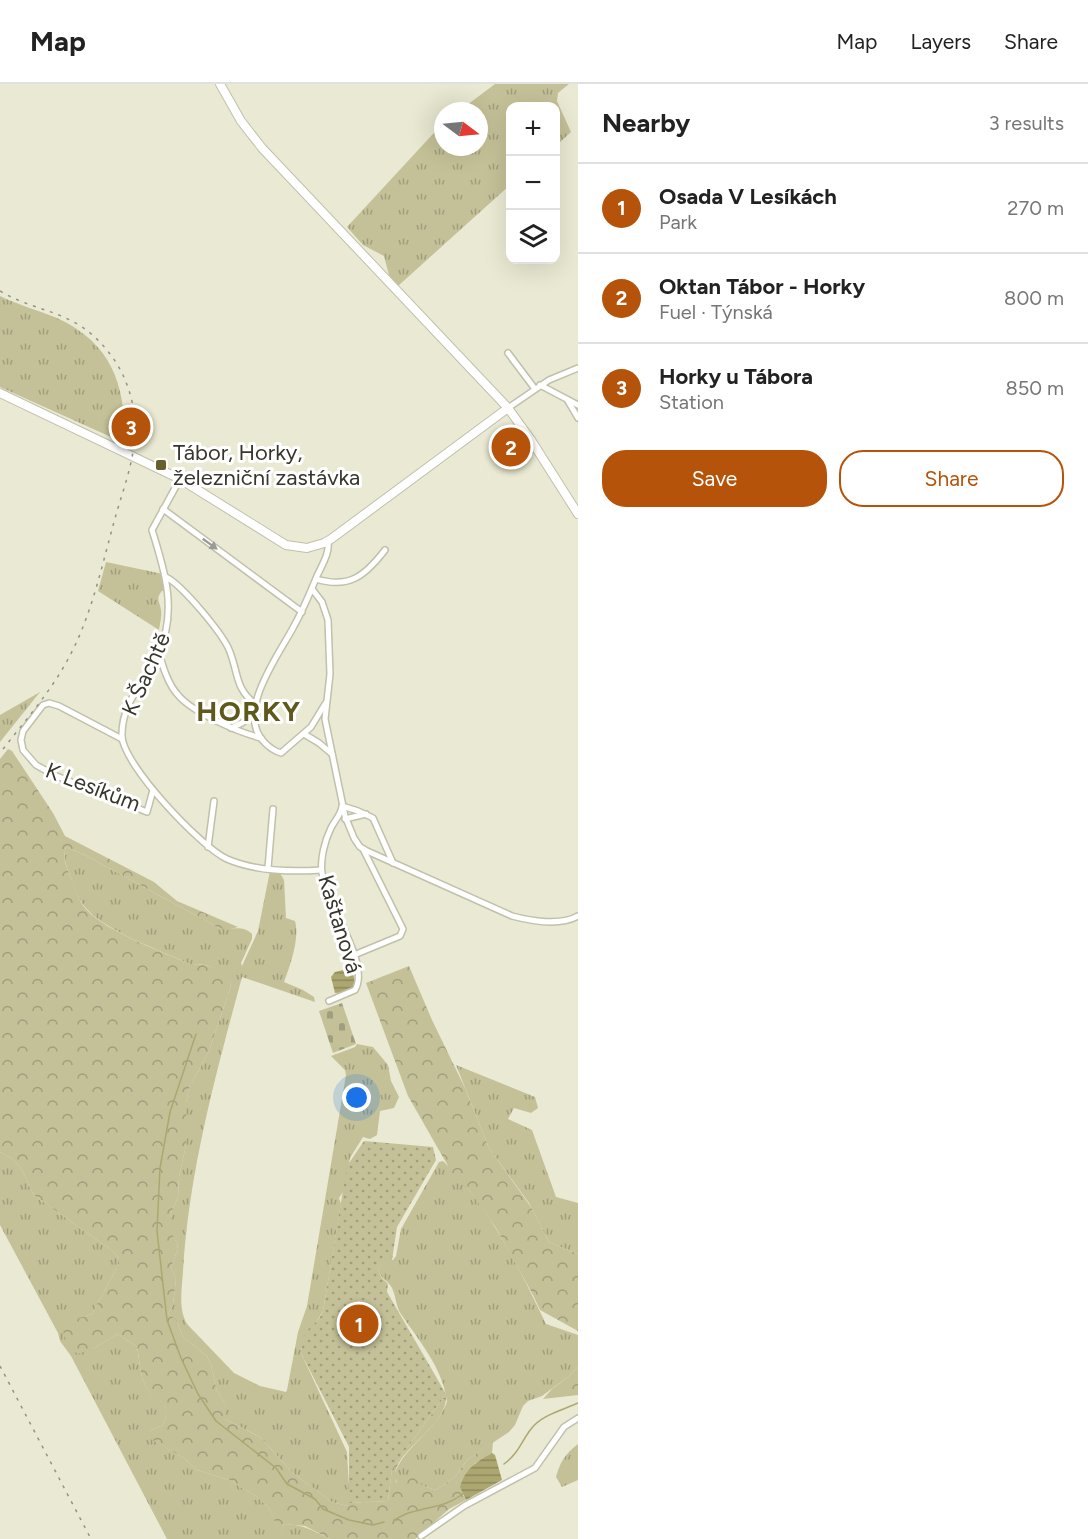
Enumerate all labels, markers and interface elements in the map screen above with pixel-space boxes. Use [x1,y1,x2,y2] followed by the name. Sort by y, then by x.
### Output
[30,24,86,58] text: Map
[837,29,877,54] text: Map
[910,29,971,54] text: Layers
[1004,29,1058,54] text: Share
[434,102,488,156] north arrow
[506,102,560,264] map controls
[506,102,560,156] button: +
[602,107,690,139] text: Nearby
[989,111,1064,135] text: 3 results
[506,156,560,210] button: −
[659,183,837,210] text: Osada V Lesíkách
[617,196,626,220] text: 1
[1007,196,1064,220] text: 270 m
[506,210,560,264] button: layers
[659,210,697,234] text: Park
[659,273,865,300] text: Oktan Tábor - Horky
[616,286,627,310] text: 2
[1004,286,1064,310] text: 800 m
[659,300,773,324] text: Fuel · Týnská
[659,363,813,390] text: Horky u Tábora
[616,376,627,400] text: 3
[1005,376,1064,400] text: 850 m
[659,390,724,414] text: Station
[112,404,150,450] pin: 3
[492,424,530,470] pin: 2
[173,439,360,491] place label: Tábor, Horky, železniční zastávka
[602,450,827,507] button: Save
[839,450,1064,507] button: Share
[154,458,168,472] marker: Tábor, Horky, železniční zastávka
[202,538,218,550] one-way arrow
[116,628,176,720] street label: K Šachtě
[196,694,302,728] district label: HORKY
[42,757,144,817] street label: K Lesíkům
[312,872,368,976] street label: Kaštanová
[342,1083,371,1112] your location
[340,1302,378,1346] pin: 1

